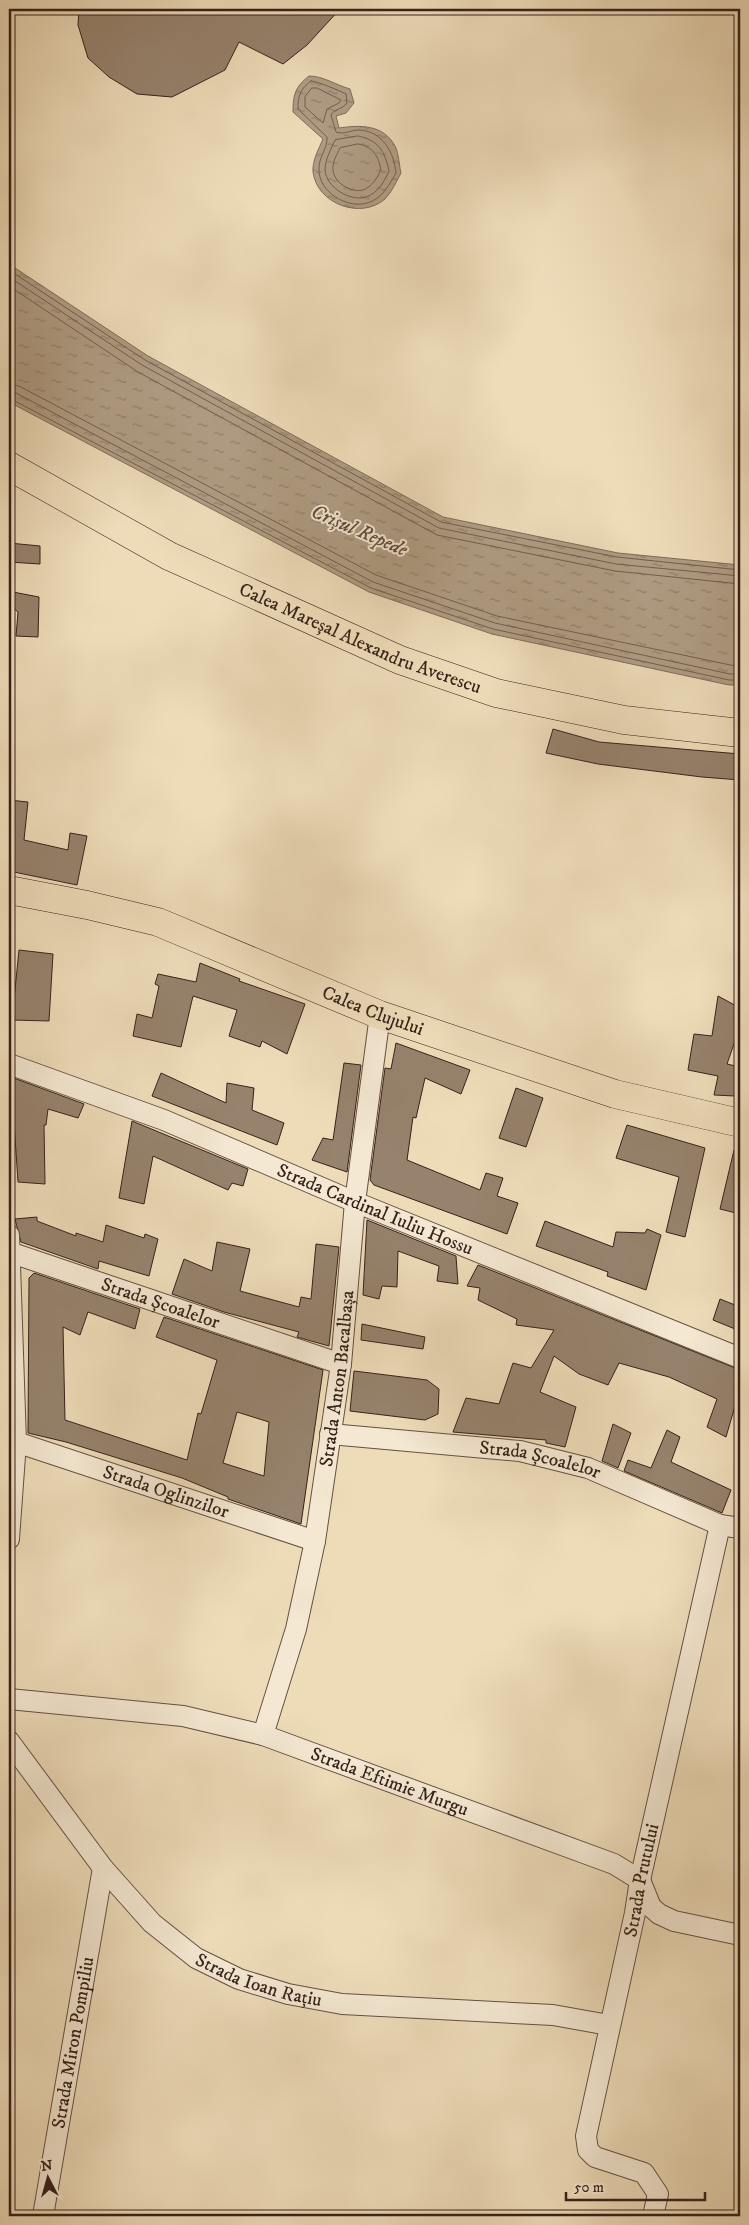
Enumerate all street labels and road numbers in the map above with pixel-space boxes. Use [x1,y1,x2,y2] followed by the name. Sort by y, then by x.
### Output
[236,578,484,699] street label: Calea Mareșal Alexandru Averescu
[319,981,427,1040] street label: Calea Clujului
[274,1158,476,1260] street label: Strada Cardinal Iuliu Hossu
[98,1272,223,1334] street label: Strada Școalelor
[315,1289,359,1468] street label: Strada Anton Bacalbașa
[478,1436,605,1484] street label: Strada Școalelor
[100,1460,232,1523] street label: Strada Oglinzilor
[308,1742,472,1821] street label: Strada Eftimie Murgu
[619,1821,664,1939] street label: Strada Prutului
[192,1948,324,2012] street label: Strada Ioan Rațiu
[47,1955,99,2130] street label: Strada Miron Pompiliu

